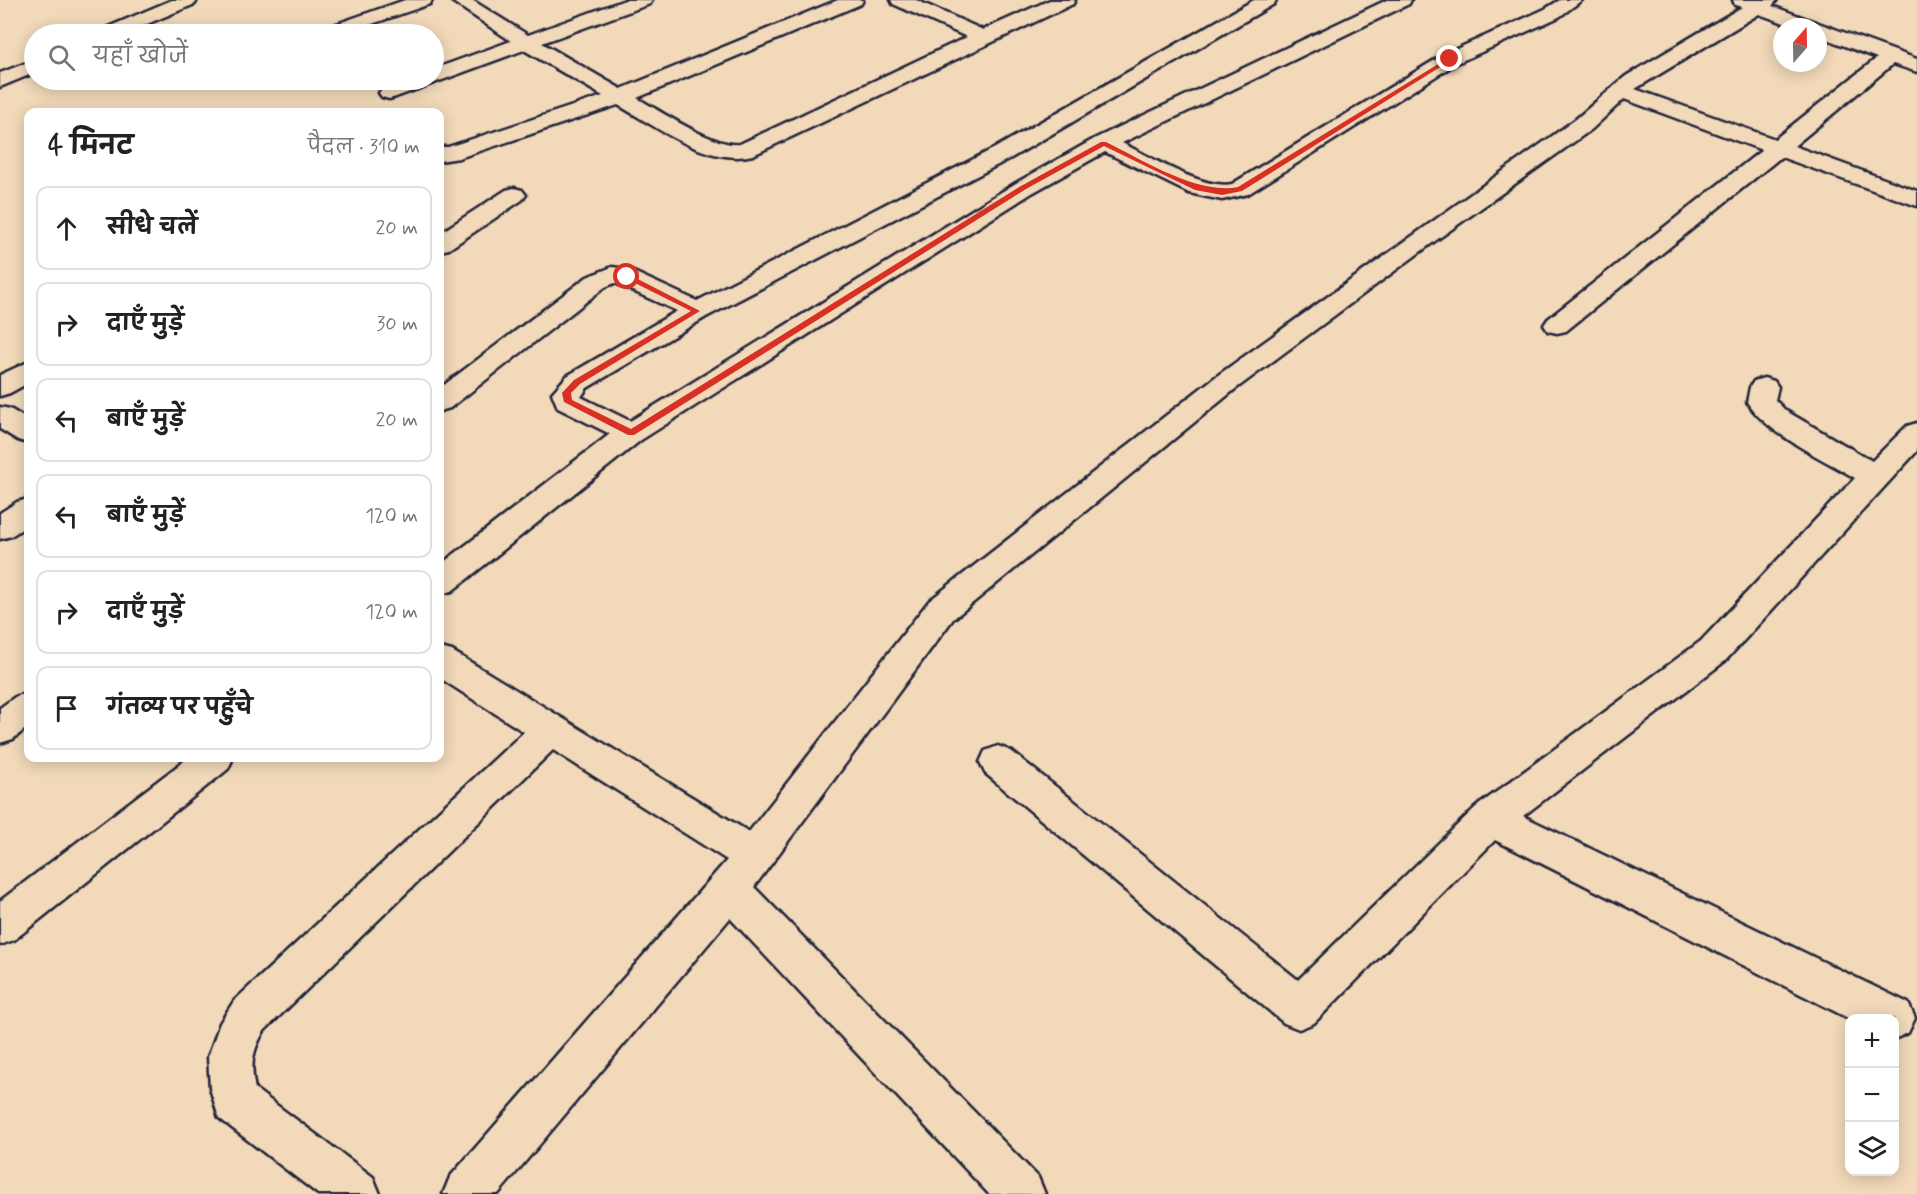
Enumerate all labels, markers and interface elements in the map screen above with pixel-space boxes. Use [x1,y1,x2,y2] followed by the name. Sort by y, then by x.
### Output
[1773,18,1827,72] north arrow
[24,24,444,90] search box
[45,41,78,74] icon: search
[93,43,188,71] text: यहाँ खोजें
[1436,45,1462,71] route end
[48,130,133,164] text: 4 मिनट
[307,134,420,161] text: पैदल · 310 m
[50,212,83,245] icon: ahead
[107,214,197,242] text: सीधे चलें
[375,215,418,242] text: 20 m
[613,263,639,289] route start
[50,308,83,341] icon: right
[107,310,184,338] text: दाएँ मुड़ें
[376,311,418,338] text: 30 m
[50,404,83,437] icon: left
[107,406,185,434] text: बाएँ मुड़ें
[375,407,418,434] text: 20 m
[50,500,83,533] icon: left
[107,502,185,530] text: बाएँ मुड़ें
[365,503,418,530] text: 120 m
[50,596,83,629] icon: right
[107,598,184,626] text: दाएँ मुड़ें
[365,599,418,626] text: 120 m
[50,692,83,725] icon: arrive
[107,694,253,722] text: गंतव्य पर पहुँचे
[1845,1014,1899,1176] map controls
[1845,1014,1899,1068] button: +
[1845,1068,1899,1122] button: −
[1845,1122,1899,1176] button: layers

